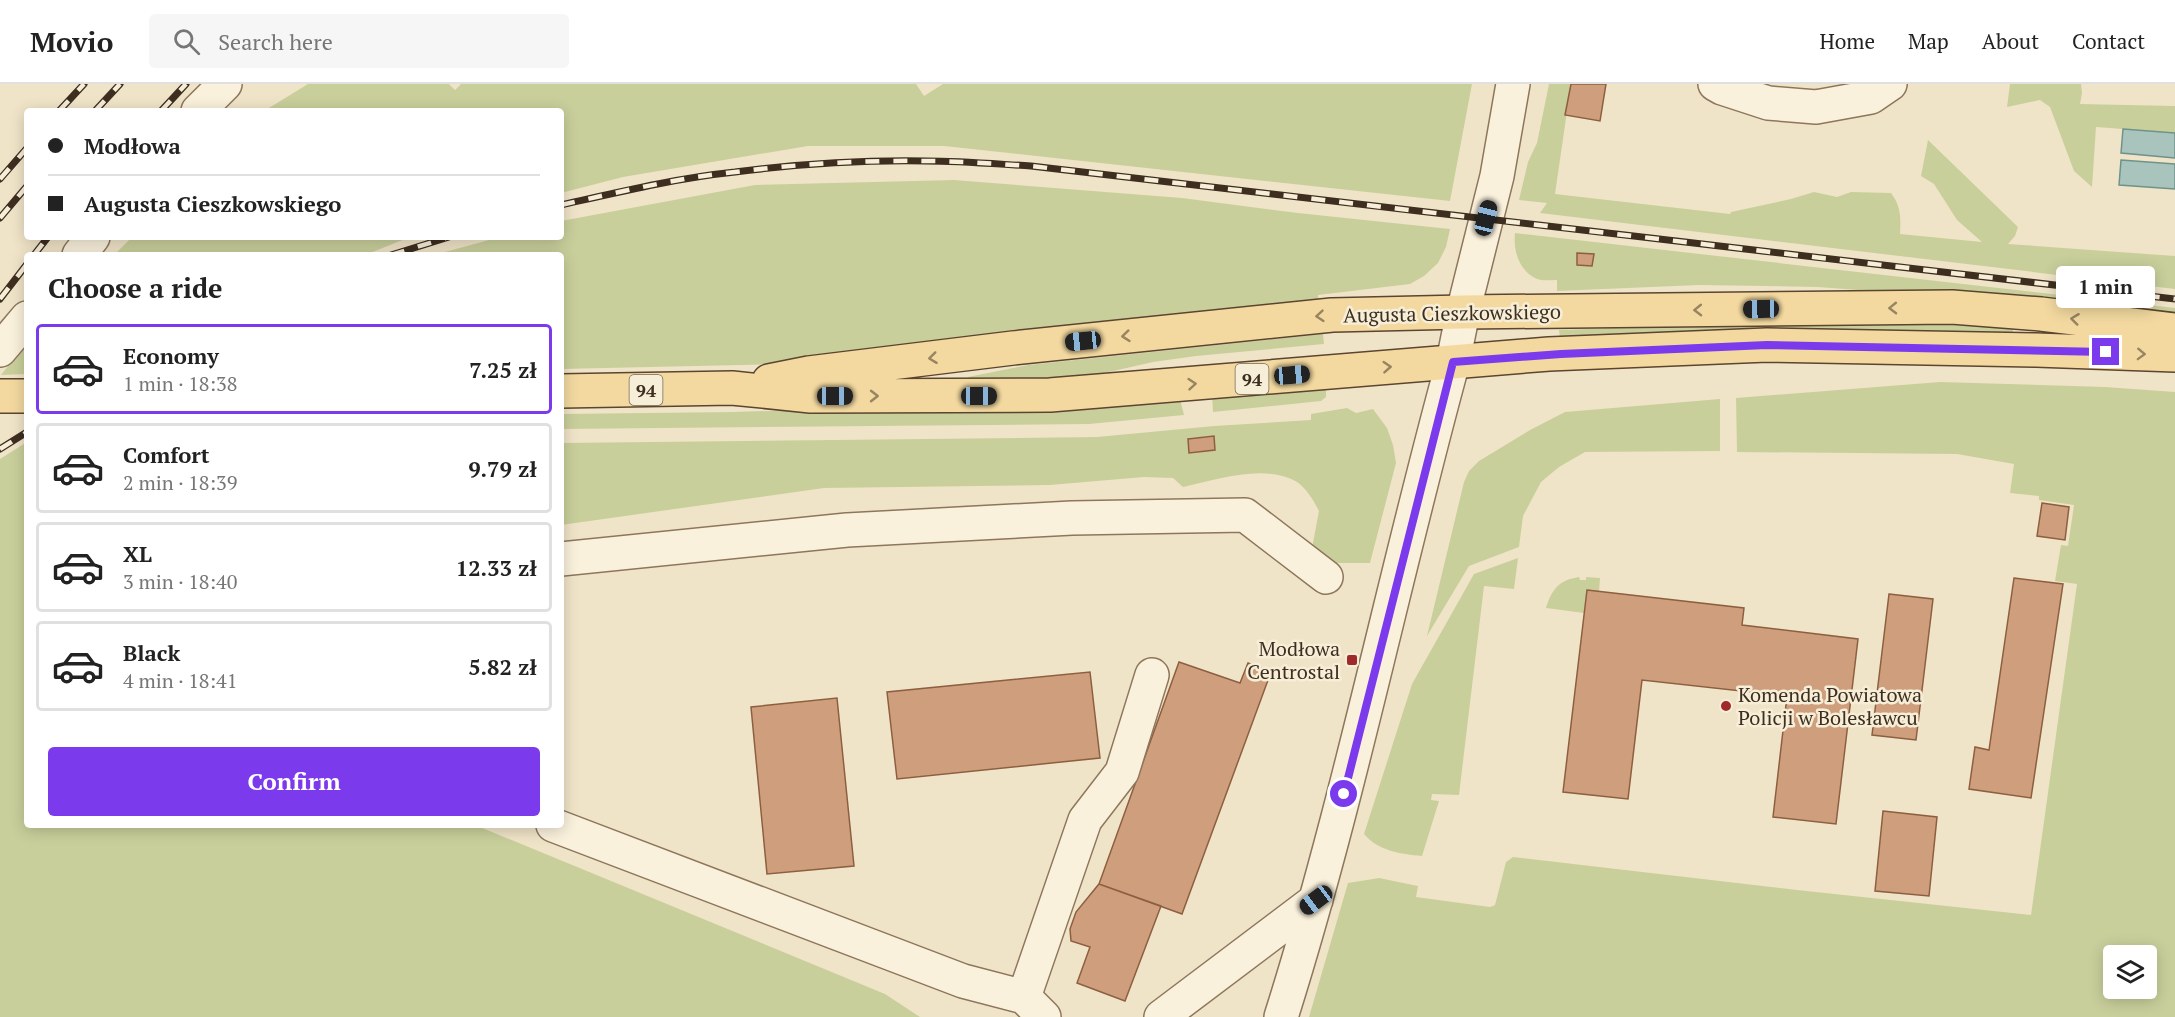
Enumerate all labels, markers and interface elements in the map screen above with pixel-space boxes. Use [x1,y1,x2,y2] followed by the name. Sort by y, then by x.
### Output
[149,14,569,68] search box
[30,23,113,60] text: Movio
[170,25,203,58] icon: search
[218,27,333,56] text: Search here
[1819,27,1875,55] text: Home
[1908,27,1949,55] text: Map
[1982,27,2039,55] text: About
[2072,27,2145,55] text: Contact
[84,131,181,160] text: Modłowa
[84,189,341,218] text: Augusta Cieszkowskiego
[1473,198,1499,238] car
[2056,265,2156,307] callout: 1 min
[48,270,223,306] text: Choose a ride
[2078,273,2133,300] text: 1 min
[1343,298,1561,328] street label: Augusta Cieszkowskiego
[1743,300,1779,318] car
[1889,302,1898,314] one-way arrow
[1694,304,1703,316] one-way arrow
[1316,310,1325,323] one-way arrow
[2071,313,2080,325] one-way arrow
[1122,329,1131,342] one-way arrow
[1064,330,1102,352] car
[2092,338,2119,365] route end
[123,341,219,370] text: Economy
[51,342,105,396] icon: car
[2136,347,2145,360] one-way arrow
[928,351,937,364] one-way arrow
[469,355,537,384] text: 7.25 zł
[1382,361,1391,374] one-way arrow
[1236,364,1268,394] road number: 94
[1273,364,1311,386] car
[123,370,237,397] text: 1 min · 18:38
[630,375,662,405] road number: 94
[1188,378,1197,391] one-way arrow
[817,387,853,405] car
[961,387,997,405] car
[869,390,878,402] one-way arrow
[123,440,209,469] text: Comfort
[51,441,105,495] icon: car
[468,454,537,483] text: 9.79 zł
[123,469,237,496] text: 2 min · 18:39
[123,539,152,568] text: XL
[51,540,105,594] icon: car
[456,553,537,582] text: 12.33 zł
[123,568,237,595] text: 3 min · 18:40
[1247,635,1340,685] place label: Modłowa Centrostal
[123,638,180,667] text: Black
[51,639,105,693] icon: car
[468,652,537,681] text: 5.82 zł
[1345,653,1359,667] marker: Modłowa Centrostal
[123,667,237,694] text: 4 min · 18:41
[1738,681,1922,731] place label: Komenda Powiatowa Policji w Bolesławcu
[1719,699,1733,713] marker: Komenda Powiatowa Policji w Bolesławcu
[48,747,540,816] button: Confirm
[1330,780,1357,807] route start
[1296,882,1336,918] car
[2103,945,2157,999] map controls
[2103,945,2157,999] button: layers

